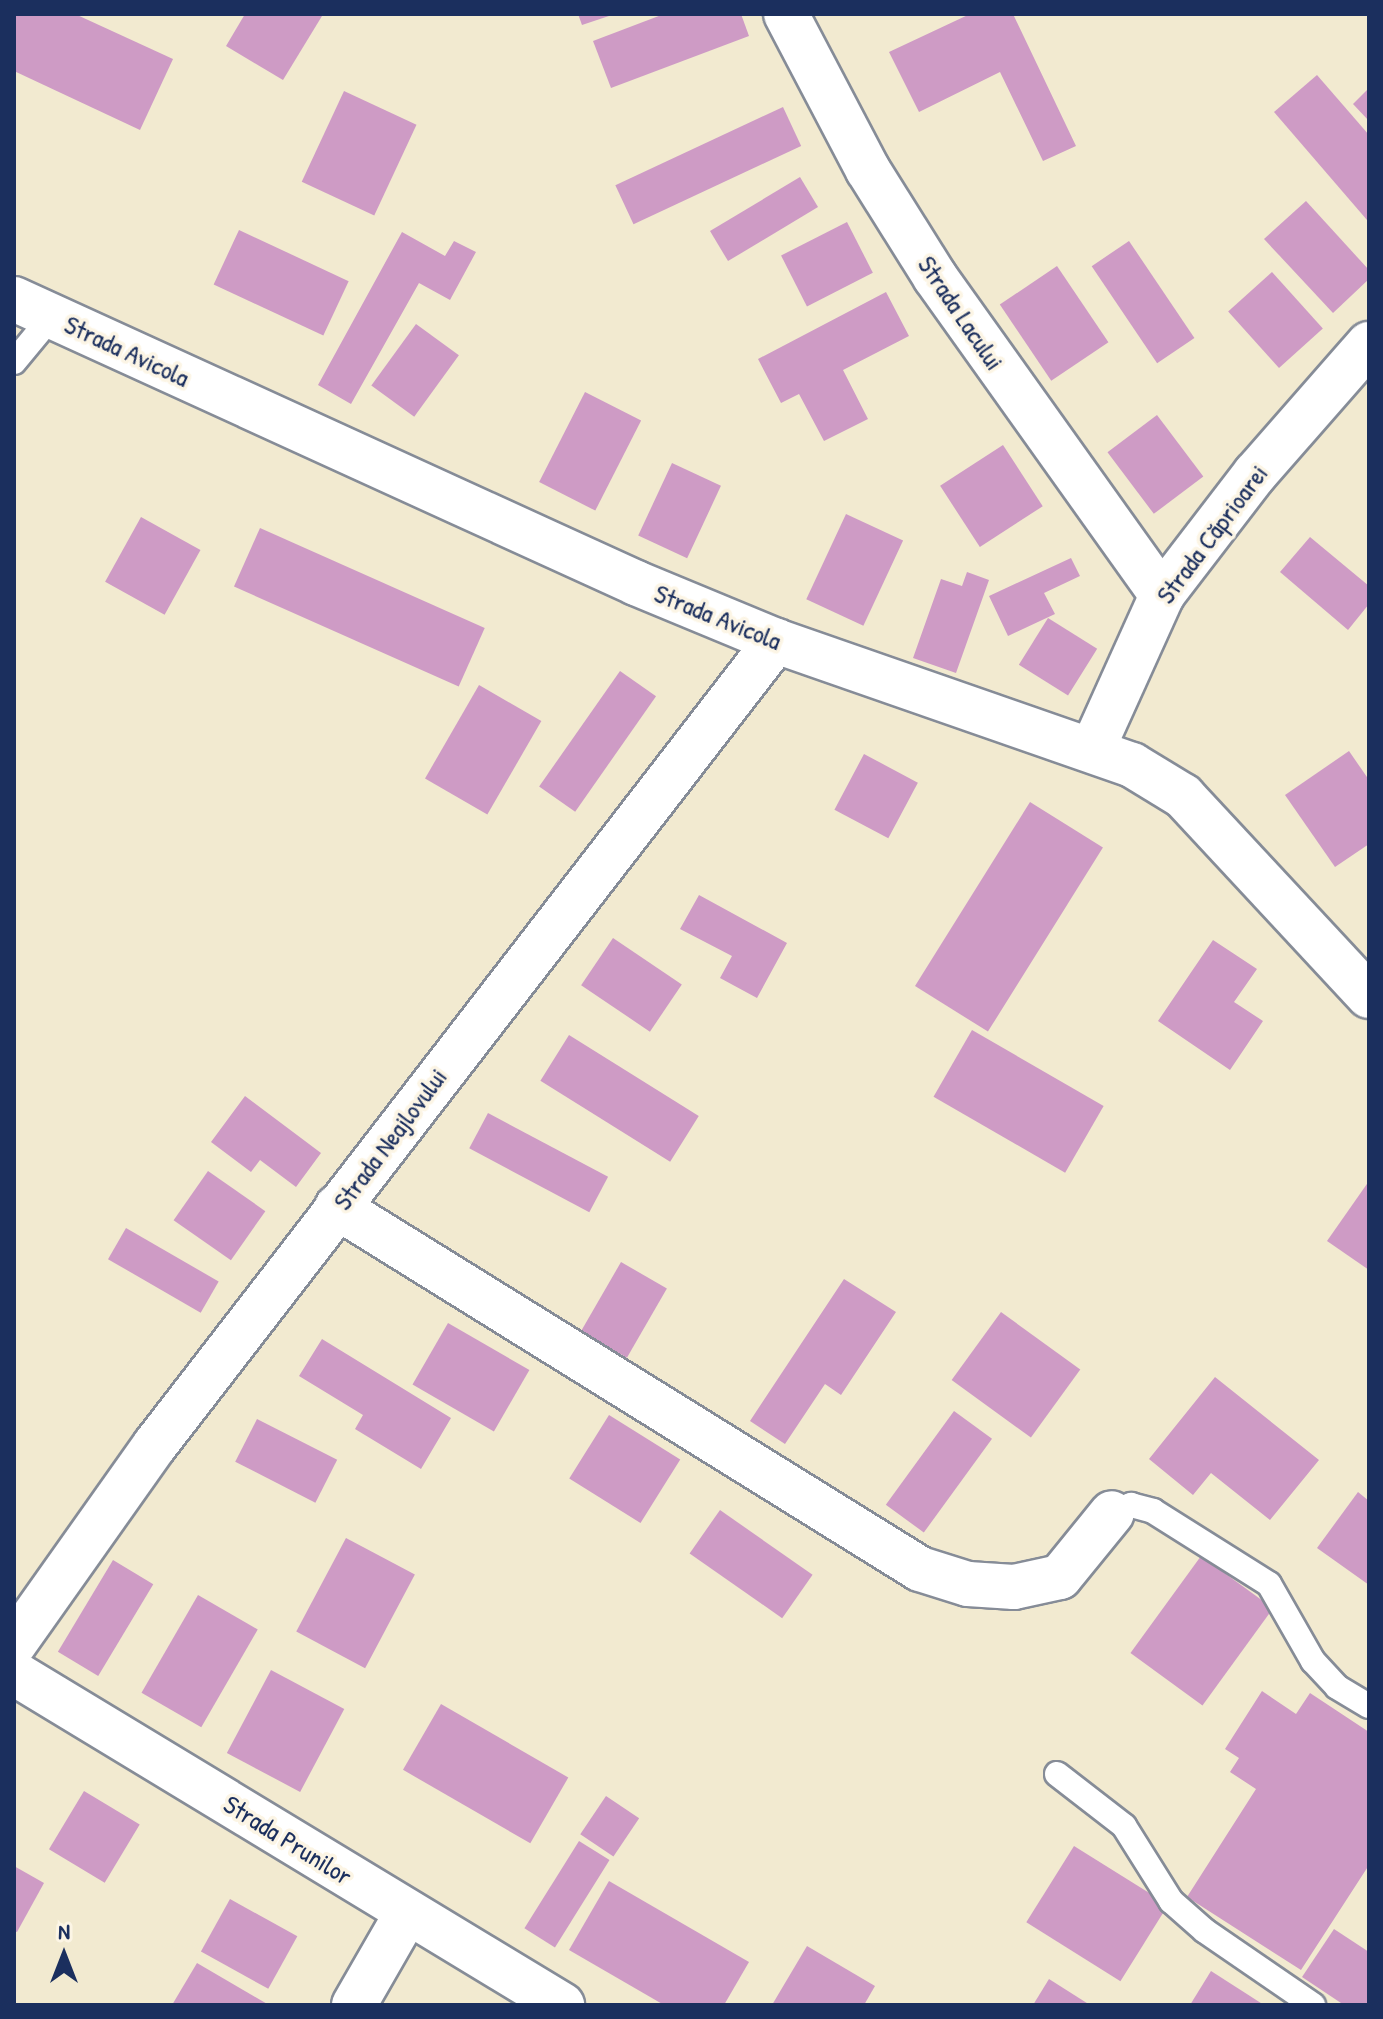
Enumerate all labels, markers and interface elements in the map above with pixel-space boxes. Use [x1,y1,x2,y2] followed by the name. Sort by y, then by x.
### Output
[911,250,1011,376] street label: Strada Lacului
[60,309,194,393] street label: Strada Avicola
[1150,458,1274,610] street label: Strada Căprioarei
[650,577,786,657] street label: Strada Avicola
[327,1062,453,1216] street label: Strada Neajlovului
[218,1788,358,1892] street label: Strada Prunilor
[24,1915,104,1995] north arrow
[58,1916,70,1946] text: N

